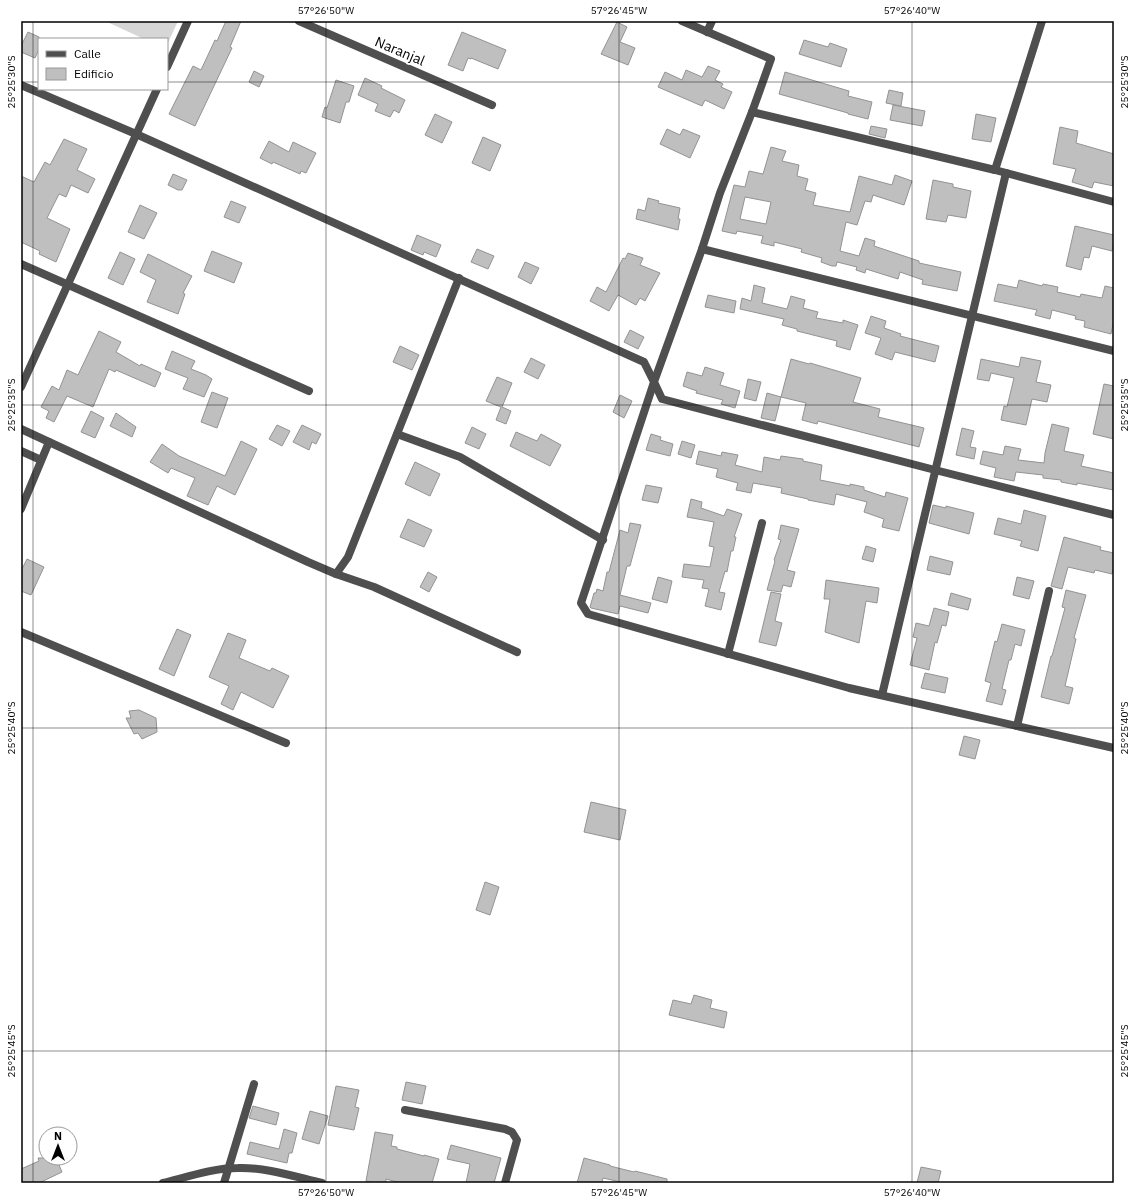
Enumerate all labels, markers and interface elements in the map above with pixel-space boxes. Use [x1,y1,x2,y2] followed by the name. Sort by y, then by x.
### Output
[298,4,354,17] text: 57°26'50"W
[591,4,647,17] text: 57°26'45"W
[884,4,940,17] text: 57°26'40"W
[372,32,428,70] street label: Naranjal
[38,38,168,90] legend
[74,46,101,61] text: Calle
[5,55,18,109] text: 25°25'30"S
[1118,55,1131,109] text: 25°25'30"S
[74,66,114,81] text: Edificio
[5,378,18,432] text: 25°25'35"S
[1118,378,1131,432] text: 25°25'35"S
[5,701,18,755] text: 25°25'40"S
[1118,701,1131,755] text: 25°25'40"S
[5,1024,18,1078] text: 25°25'45"S
[1118,1024,1131,1078] text: 25°25'45"S
[38,1126,78,1166] north arrow
[54,1129,62,1143] text: N
[298,1186,354,1199] text: 57°26'50"W
[591,1186,647,1199] text: 57°26'45"W
[884,1186,940,1199] text: 57°26'40"W

